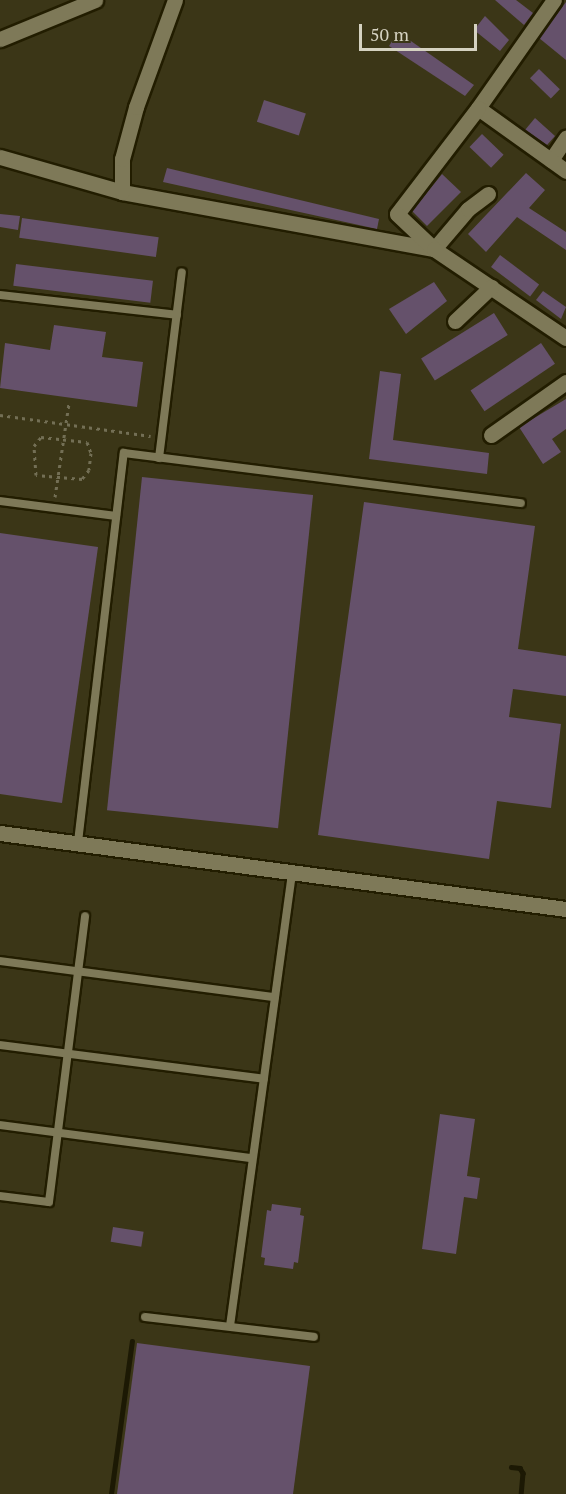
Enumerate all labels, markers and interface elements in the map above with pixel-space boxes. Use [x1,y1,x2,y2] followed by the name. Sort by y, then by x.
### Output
[362,12,480,50] scale bar
[370,22,409,46] text: 50 m

